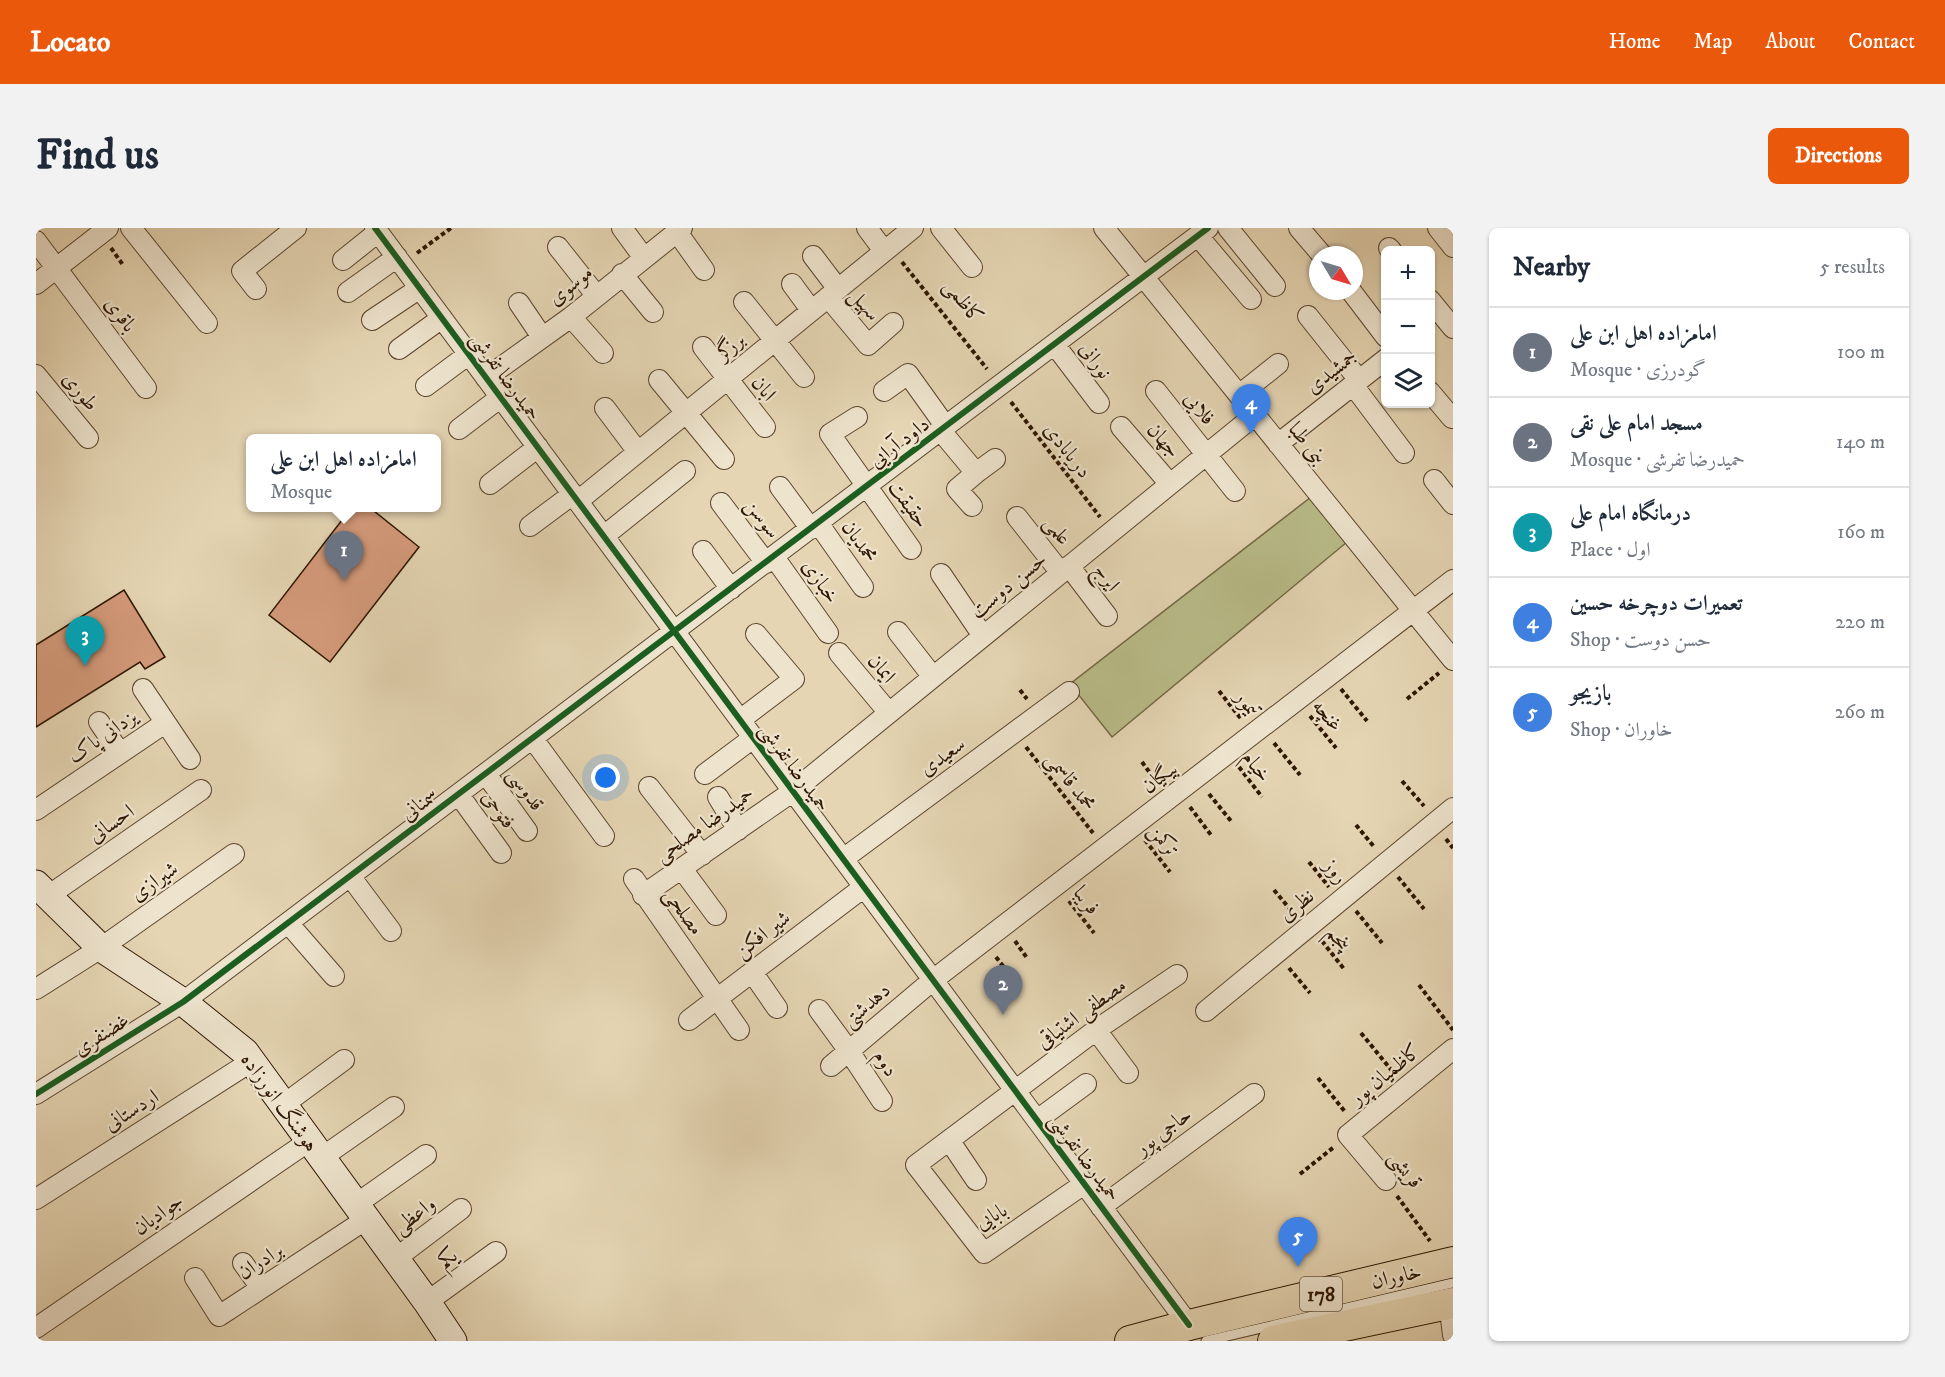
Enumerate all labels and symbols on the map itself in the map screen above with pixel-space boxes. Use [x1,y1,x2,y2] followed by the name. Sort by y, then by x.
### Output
[1309,246,1363,300] north arrow
[543,260,598,312] street label: موسوی
[938,274,989,329] street label: کاظمی
[842,283,886,327] street label: سهیل
[98,292,142,338] street label: باقری
[708,326,751,368] street label: برزگر
[463,327,546,427] street label: حمیدرضا تفرشی
[1073,337,1117,384] street label: نورانی
[1301,344,1363,400] street label: جمشیدی
[56,367,104,417] street label: طوری
[745,371,781,407] street label: ابان
[1232,384,1270,434] pin: 4
[1178,386,1221,431] street label: فلایی
[864,411,935,474] street label: داود آرایی
[1141,417,1186,464] street label: جهان
[1282,417,1332,470] street label: بنی طبا
[1037,418,1097,484] street label: دریابادی
[882,475,934,534] street label: حقیقت
[739,493,786,544] street label: سوسن
[1038,511,1077,551] street label: علمی
[835,515,883,568] street label: محمدیان
[324,532,364,581] pin: 1
[965,547,1052,625] street label: حسن دوست
[796,554,845,609] street label: خبازی
[1083,558,1125,600] street label: ایرج
[65,616,104,666] pin: 3
[861,649,901,689] street label: ایمان
[1228,684,1267,723] street label: تیمور
[1306,694,1348,737] street label: غنچه
[63,703,145,770] street label: یزدانی پاک
[752,718,835,818] street label: حمیدرضا تفرشی
[914,731,971,782] street label: سعیدی
[1233,746,1277,790] street label: خیام
[1039,747,1101,816] street label: محمد قاسمی
[1137,756,1183,800] street label: بیگیان
[500,763,550,817] street label: قدوسی
[591,763,620,792] your location
[650,781,759,869] street label: حمیدرضا مصلحی
[396,782,443,827] street label: سمنانی
[475,785,521,834] street label: فتوحی
[83,799,140,849] street label: احسانی
[1142,819,1184,863] street label: ترکمن
[1316,852,1353,890] street label: روز
[126,856,184,908] street label: شیرازی
[1067,881,1106,920] street label: فریبا
[657,883,709,941] street label: مصلحی
[1273,883,1320,928] street label: نظری
[729,905,796,964] street label: شیر افکن
[1315,921,1357,962] street label: پنجم
[984,966,1022,1015] pin: 2
[1032,972,1132,1056] street label: مصطفی اشتیاقی
[837,978,897,1035] street label: دهدشتی
[69,1008,134,1062] street label: غضنفری
[1343,1038,1427,1113] street label: کاظمیان پور
[863,1045,904,1084] street label: دوم
[234,1047,325,1157] street label: هوشنگ انورزاده
[99,1084,164,1138] street label: اردستانی
[1128,1102,1198,1164] street label: حاجی پور
[1042,1108,1126,1208] street label: حمیدرضا تفرشی
[1382,1145,1428,1194] street label: قریشی
[128,1188,189,1241] street label: جوادیان
[388,1191,441,1240] street label: واعظی
[971,1197,1012,1236] street label: بابایی
[1278,1218,1318,1267] pin: 5
[233,1237,288,1286] street label: برادران
[432,1242,467,1280] street label: یکم
[1369,1259,1424,1295] street label: خاوران
[1300,1277,1342,1311] road number: 178

